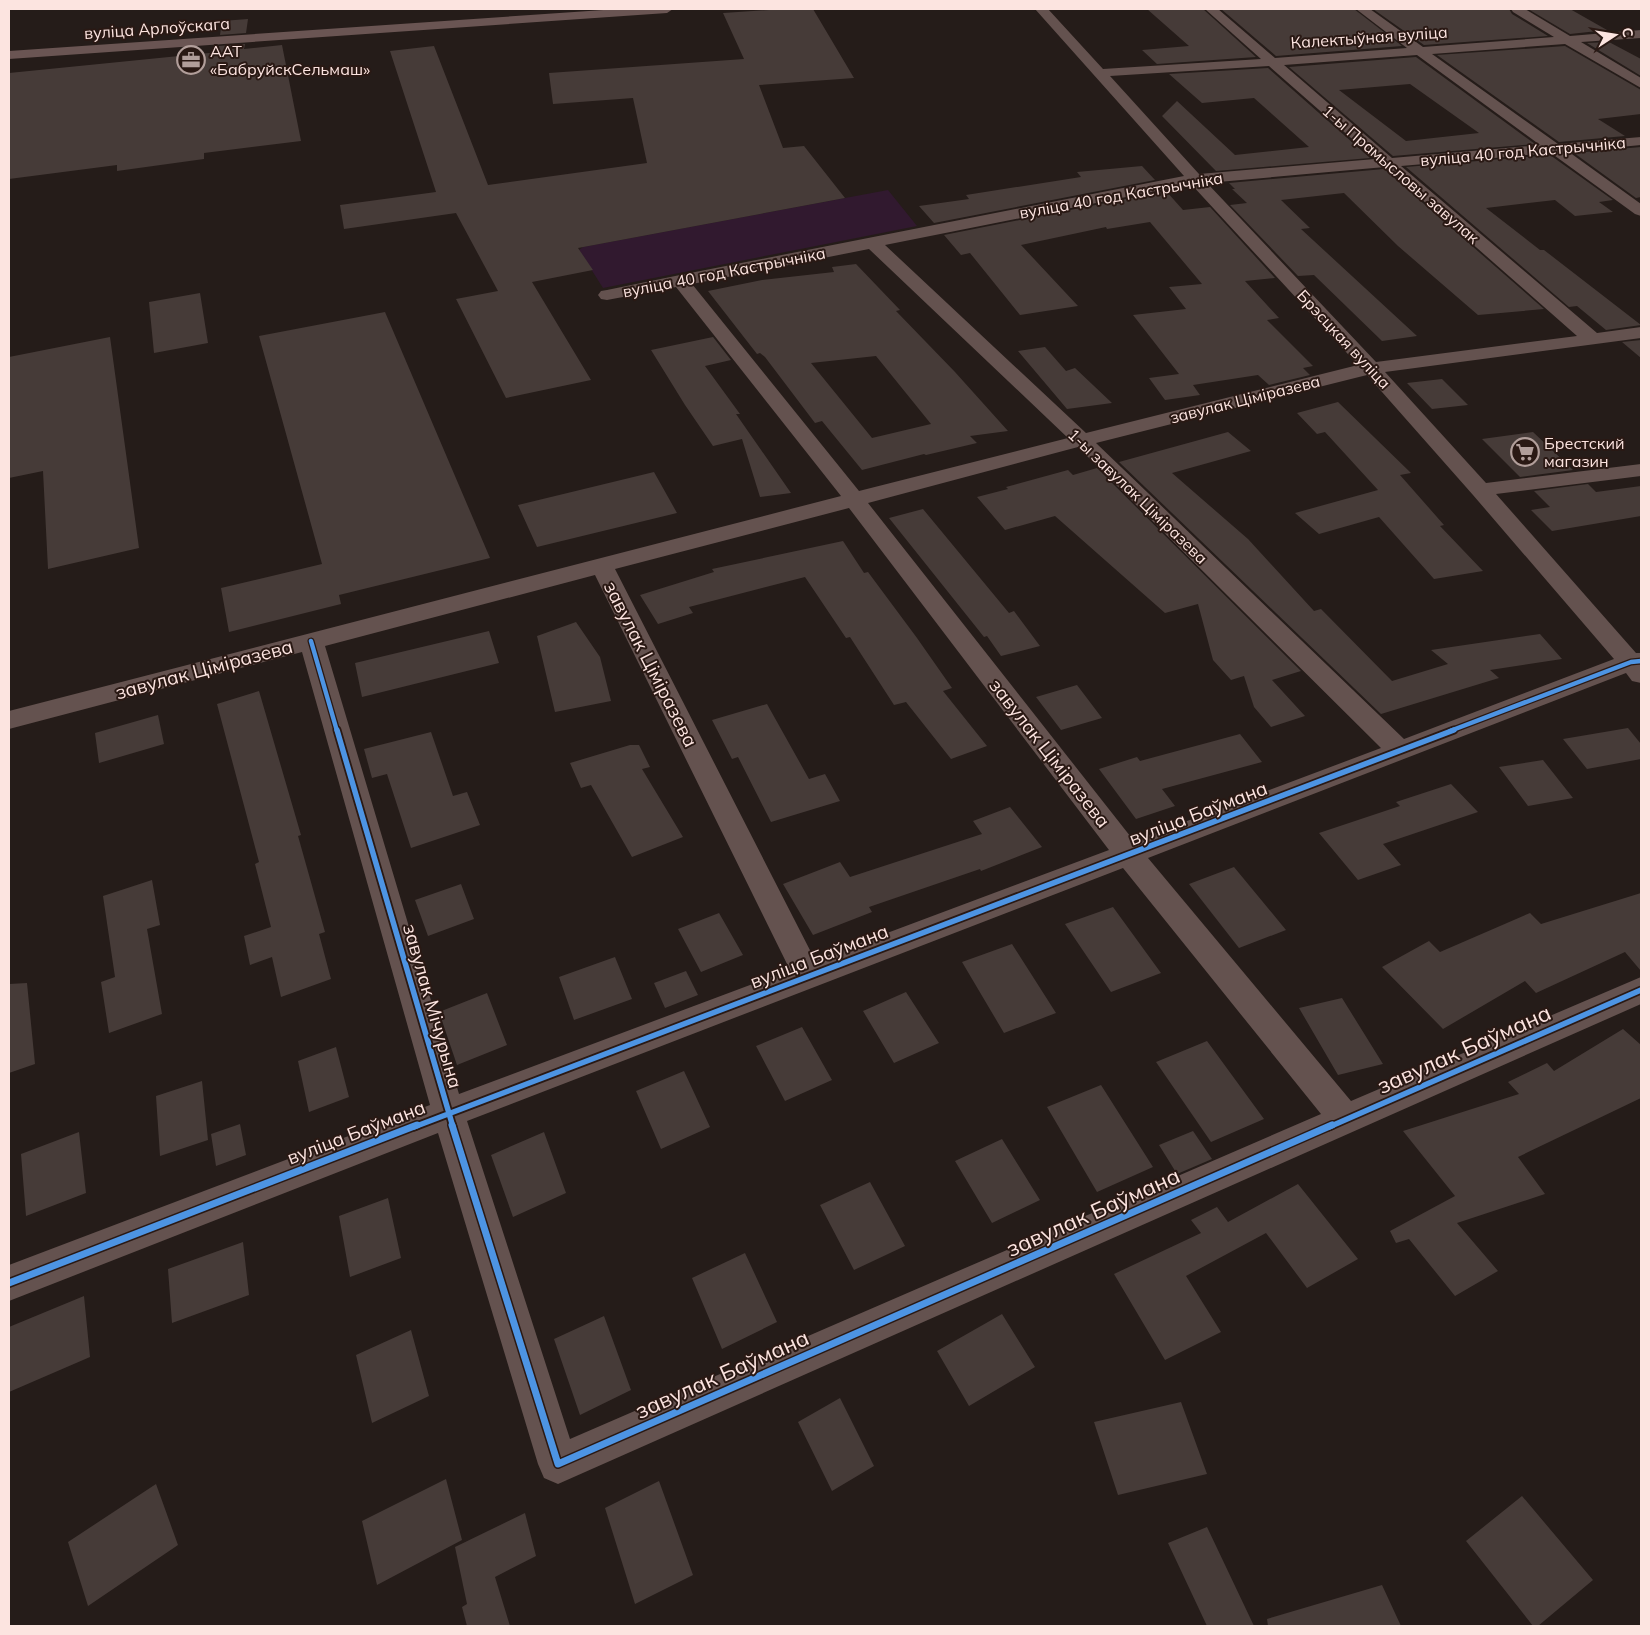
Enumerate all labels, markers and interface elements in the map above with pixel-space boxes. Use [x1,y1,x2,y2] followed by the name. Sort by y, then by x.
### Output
[1590,10,1640,60] north arrow
[83,13,231,43] street label: вуліца Арлоўскага
[1290,22,1448,52] street label: Калектыўная вуліца
[1618,26,1638,39] text: С
[210,41,370,79] place label: ААТ «БабруйскСельмаш»
[176,45,206,75] office icon: ААТ «БабруйскСельмаш»
[1318,100,1484,248] street label: 1-ы Прамысловы завулак
[1419,132,1627,170] street label: вуліца 40 год Кастрычніка
[1018,167,1224,223] street label: вуліца 40 год Кастрычніка
[621,243,827,301] street label: вуліца 40 год Кастрычніка
[1293,285,1395,393] street label: Брэсцкая вуліца
[1168,371,1322,427] street label: завулак Ціміразева
[1064,424,1212,568] street label: 1-ы завулак Ціміразева
[1544,433,1625,471] place label: Брестский магазин
[1510,437,1540,467] supermarket icon: Брестский магазин
[599,577,703,751] street label: завулак Ціміразева
[113,634,295,704] street label: завулак Ціміразева
[984,674,1116,832] street label: завулак Ціміразева
[1125,776,1271,850] street label: вуліца Баўмана
[746,919,892,993] street label: вуліца Баўмана
[398,921,468,1091] street label: завулак Мічурына
[1373,998,1555,1100] street label: завулак Баўмана
[283,1095,429,1169] street label: вуліца Баўмана
[1002,1161,1184,1263] street label: завулак Баўмана
[631,1323,813,1425] street label: завулак Баўмана

